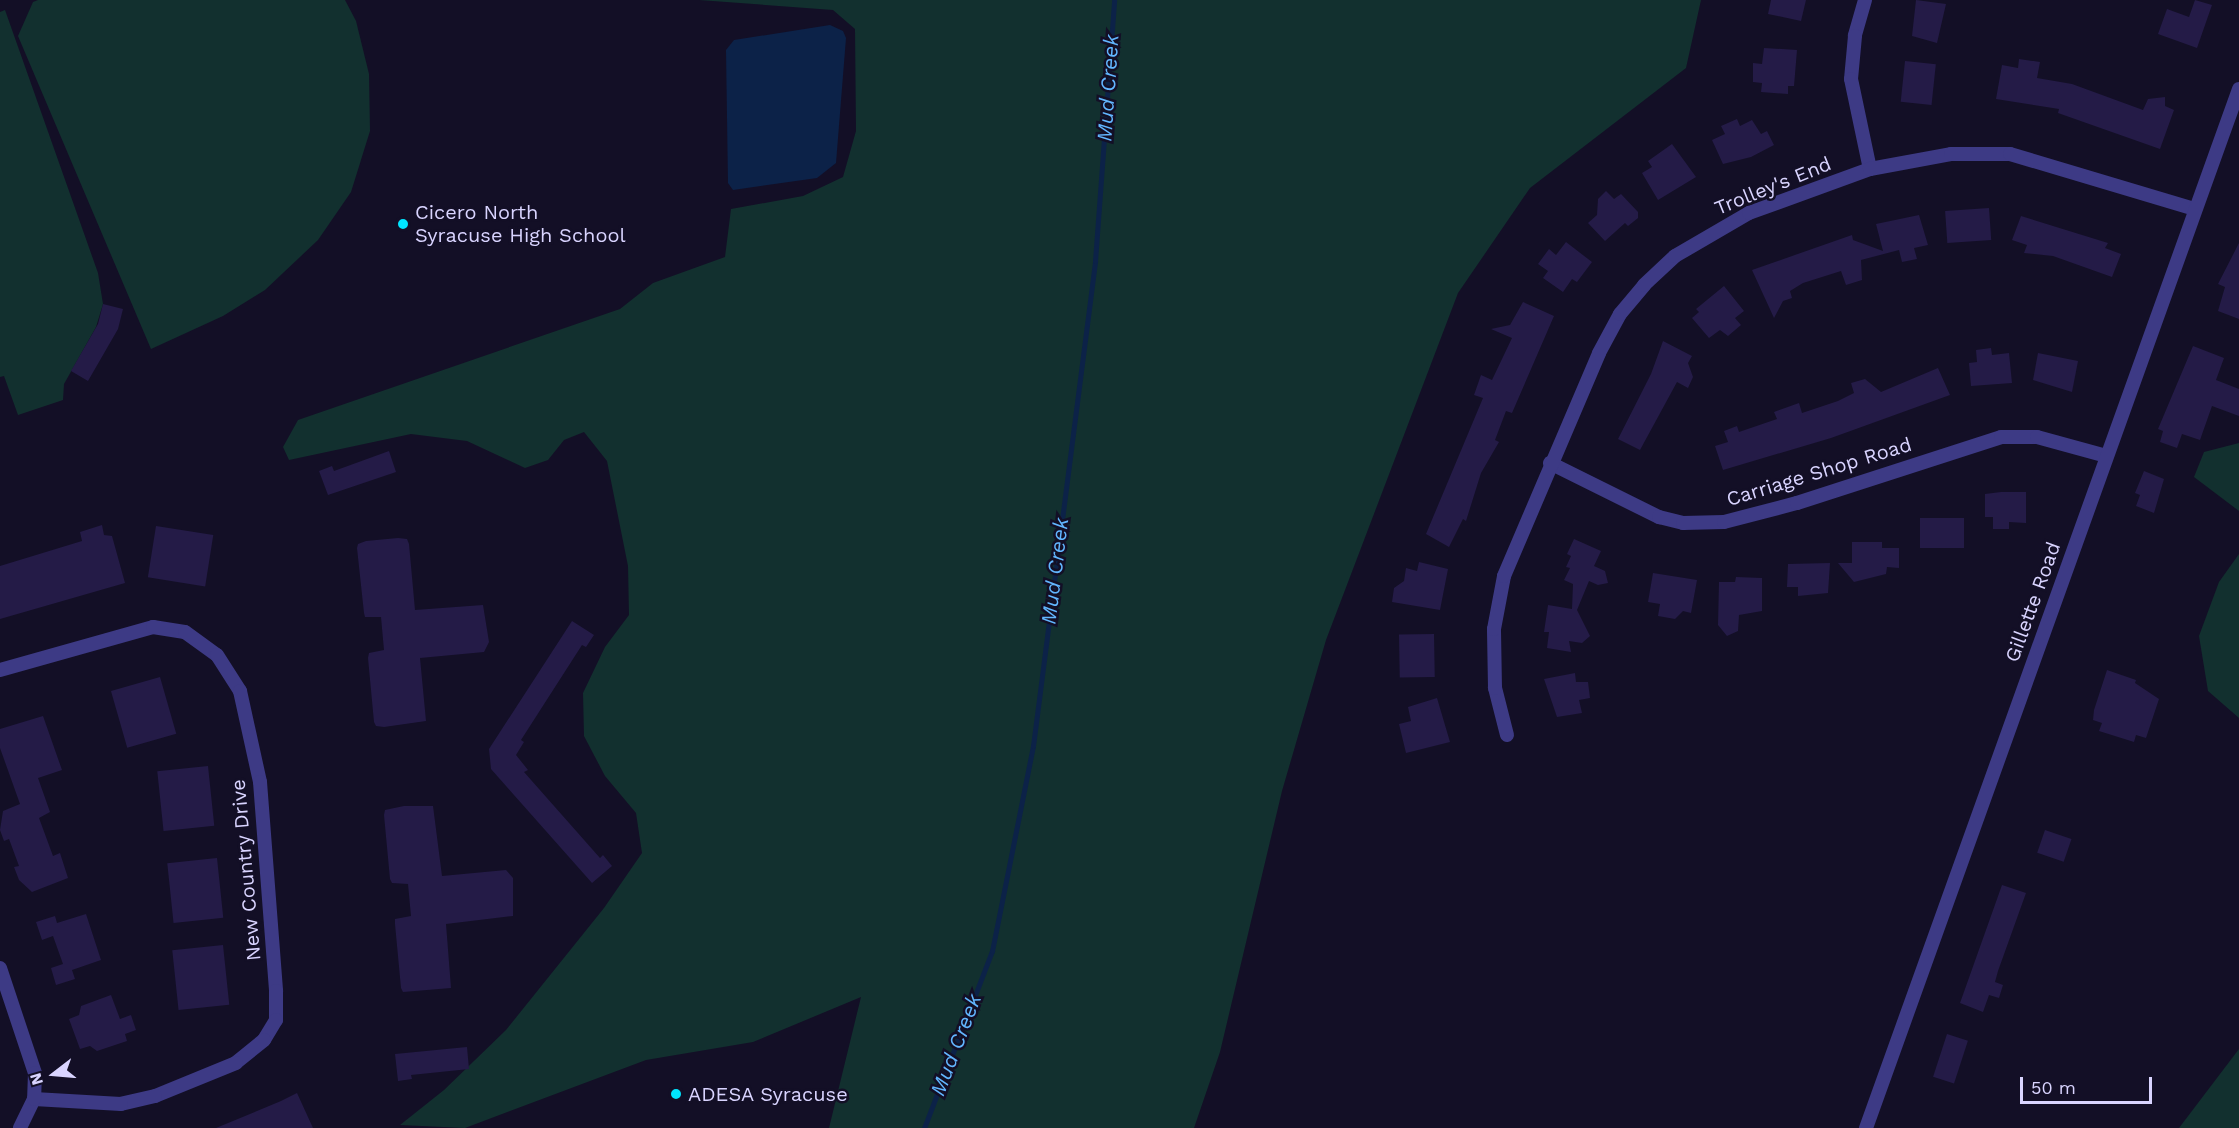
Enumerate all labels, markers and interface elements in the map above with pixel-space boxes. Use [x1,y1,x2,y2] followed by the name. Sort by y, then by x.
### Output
[1092,34,1124,142] water label: Mud Creek
[1711,152,1835,220] street label: Trolley's End
[415,201,626,248] place label: Cicero North Syracuse High School
[396,217,410,231] marker: Cicero North Syracuse High School
[1724,432,1914,512] street label: Carriage Shop Road
[1036,516,1074,626] water label: Mud Creek
[2000,539,2066,665] street label: Gillette Road
[226,778,266,962] street label: New Country Drive
[925,990,987,1100] water label: Mud Creek
[24,1044,84,1104] north arrow
[2023,1065,2155,1103] scale bar
[25,1071,47,1087] text: N
[2031,1077,2076,1098] text: 50 m
[688,1082,848,1106] place label: ADESA Syracuse
[669,1087,683,1101] marker: ADESA Syracuse

